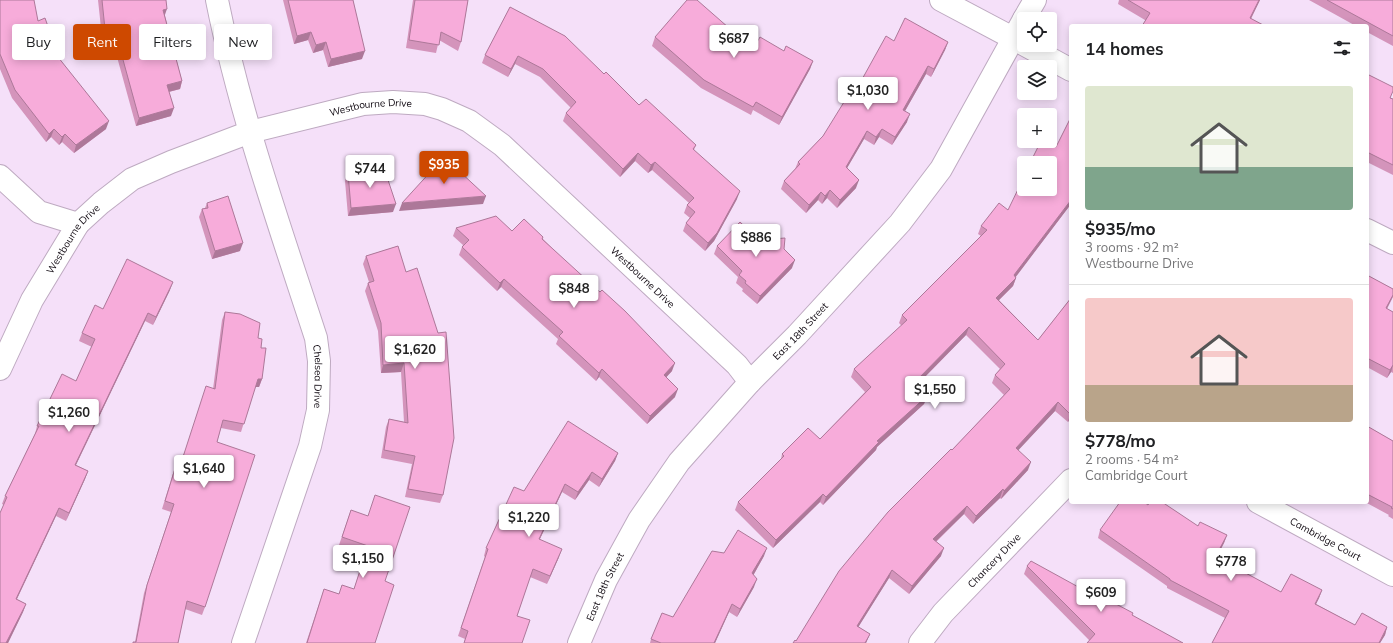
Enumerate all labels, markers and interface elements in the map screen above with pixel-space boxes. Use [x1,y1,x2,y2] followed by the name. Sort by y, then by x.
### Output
[1017,12,1057,196] map controls
[1017,12,1057,52] button: locate
[12,24,65,60] chip: Buy
[73,24,131,60] chip: Rent
[139,24,206,60] chip: Filters
[214,24,272,60] chip: New
[710,25,758,59] pin: $687
[718,30,750,46] text: $687
[1331,37,1353,59] icon: filters
[1085,38,1164,59] text: 14 homes
[1017,60,1057,100] button: layers
[835,77,901,111] pin: $1,030
[847,82,889,98] text: $1,030
[328,95,412,119] street label: Westbourne Drive
[1017,108,1057,148] button: +
[1183,112,1255,184] icon: home
[420,151,468,185] pin: $935
[346,155,394,189] pin: $744
[428,156,460,172] text: $935
[1017,156,1057,196] button: −
[354,160,386,176] text: $744
[43,201,102,276] street label: Westbourne Drive
[1085,218,1156,239] text: $935/mo
[732,224,780,258] pin: $886
[740,229,772,245] text: $886
[1085,239,1179,255] text: 3 rooms · 92 m²
[608,244,678,310] street label: Westbourne Drive
[1085,255,1194,271] text: Westbourne Drive
[550,275,598,309] pin: $848
[558,280,590,296] text: $848
[770,299,831,362] street label: East 18th Street
[1183,324,1255,396] icon: home
[382,336,448,370] pin: $1,620
[394,341,436,357] text: $1,620
[310,344,326,408] street label: Chelsea Drive
[902,376,968,410] pin: $1,550
[914,381,956,397] text: $1,550
[36,399,102,433] pin: $1,260
[48,404,90,420] text: $1,260
[1085,430,1156,451] text: $778/mo
[1085,451,1179,467] text: 2 rooms · 54 m²
[171,455,237,489] pin: $1,640
[183,460,225,476] text: $1,640
[1085,467,1188,483] text: Cambridge Court
[496,504,562,538] pin: $1,220
[508,509,550,525] text: $1,220
[1288,514,1364,563] street label: Cambridge Court
[964,530,1023,590] street label: Chancery Drive
[330,545,396,579] pin: $1,150
[1207,548,1255,582] pin: $778
[342,550,384,566] text: $1,150
[583,550,627,623] street label: East 18th Street
[1215,553,1247,569] text: $778
[1077,579,1125,613] pin: $609
[1085,584,1117,600] text: $609

